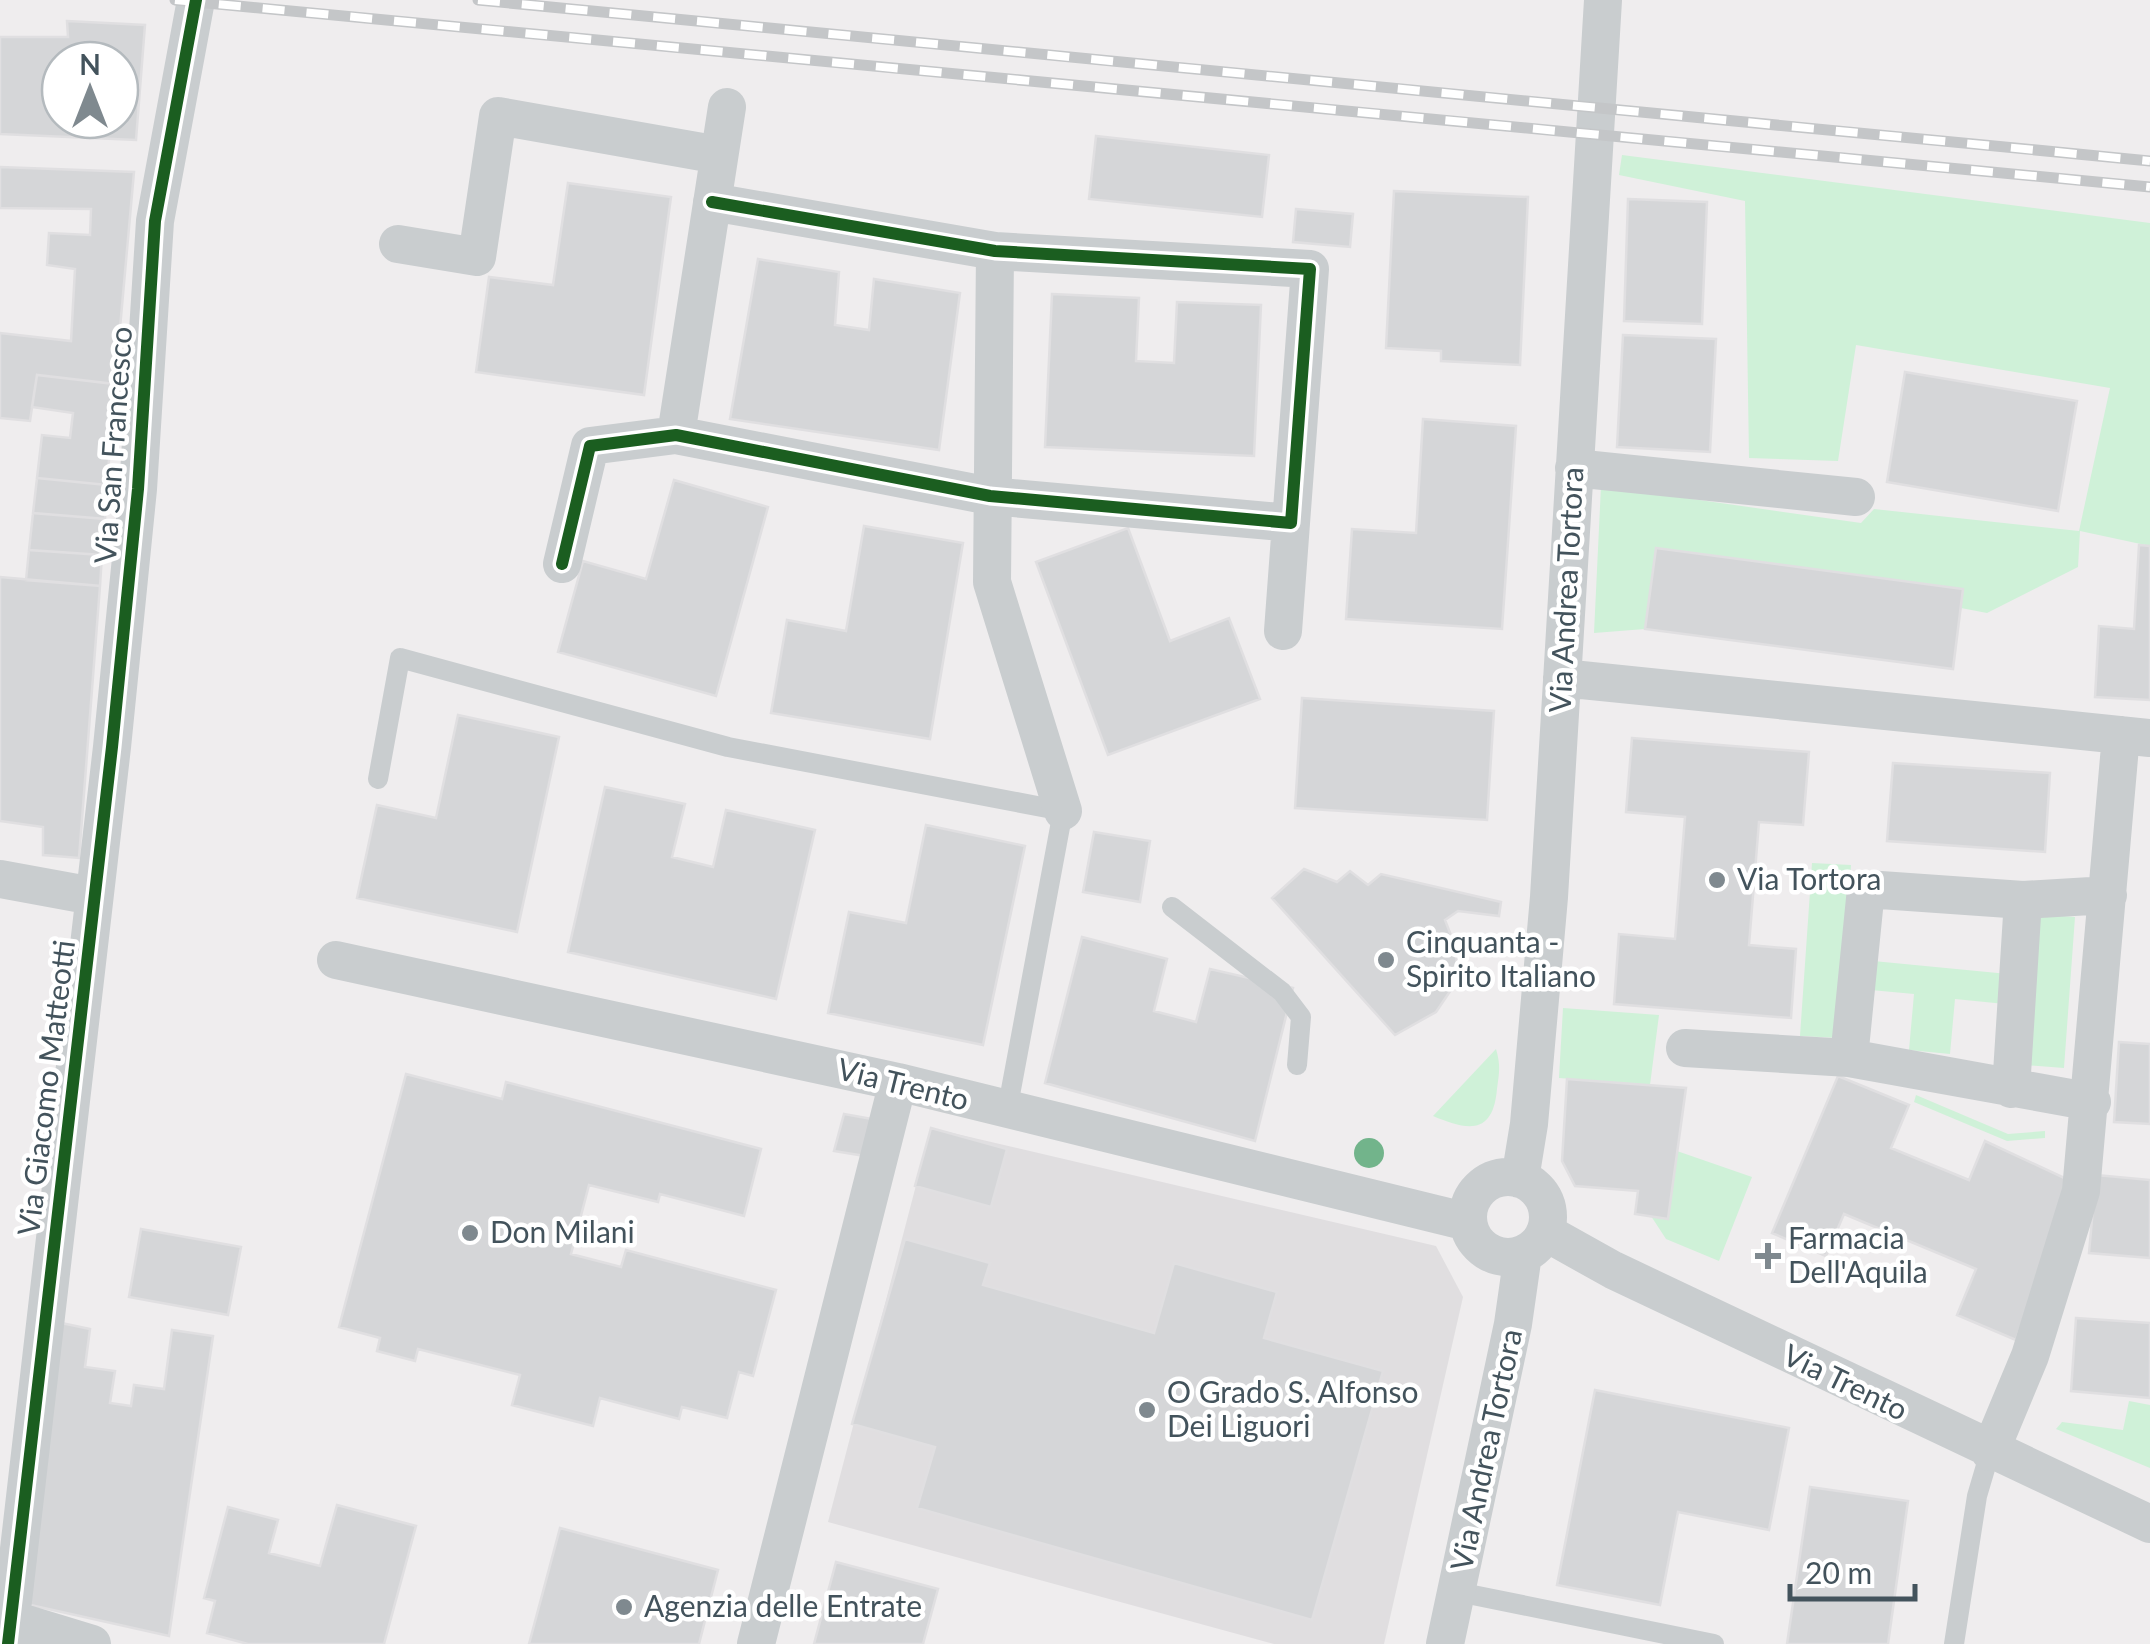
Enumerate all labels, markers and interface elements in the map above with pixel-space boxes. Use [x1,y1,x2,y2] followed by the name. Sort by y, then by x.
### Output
[40,40,140,140] north arrow
[79,47,101,81] text: N
[86,325,138,565] street label: Via San Francesco
[1541,466,1589,714] street label: Via Andrea Tortora
[1737,860,1881,896] place label: Via Tortora
[1706,869,1728,891] marker: Via Tortora
[1406,923,1596,993] place label: Cinquanta - Spirito Italiano
[9,938,81,1238] street label: Via Giacomo Matteotti
[1375,949,1397,971] marker: Cinquanta - Spirito Italiano
[834,1049,973,1117] street label: Via Trento
[490,1213,635,1249] place label: Don Milani
[1788,1219,1928,1289] place label: Farmacia Dell'Aquila
[459,1222,481,1244] marker: Don Milani
[1757,1245,1779,1267] marker: Farmacia Dell'Aquila
[1442,1326,1528,1574] street label: Via Andrea Tortora
[1778,1336,1914,1427] street label: Via Trento
[1167,1373,1419,1443] place label: O Grado S. Alfonso Dei Liguori
[1136,1399,1158,1421] marker: O Grado S. Alfonso Dei Liguori
[1790,1539,1915,1601] scale bar
[1805,1554,1872,1590] text: 20 m
[644,1587,922,1623] place label: Agenzia delle Entrate
[613,1596,635,1618] marker: Agenzia delle Entrate

